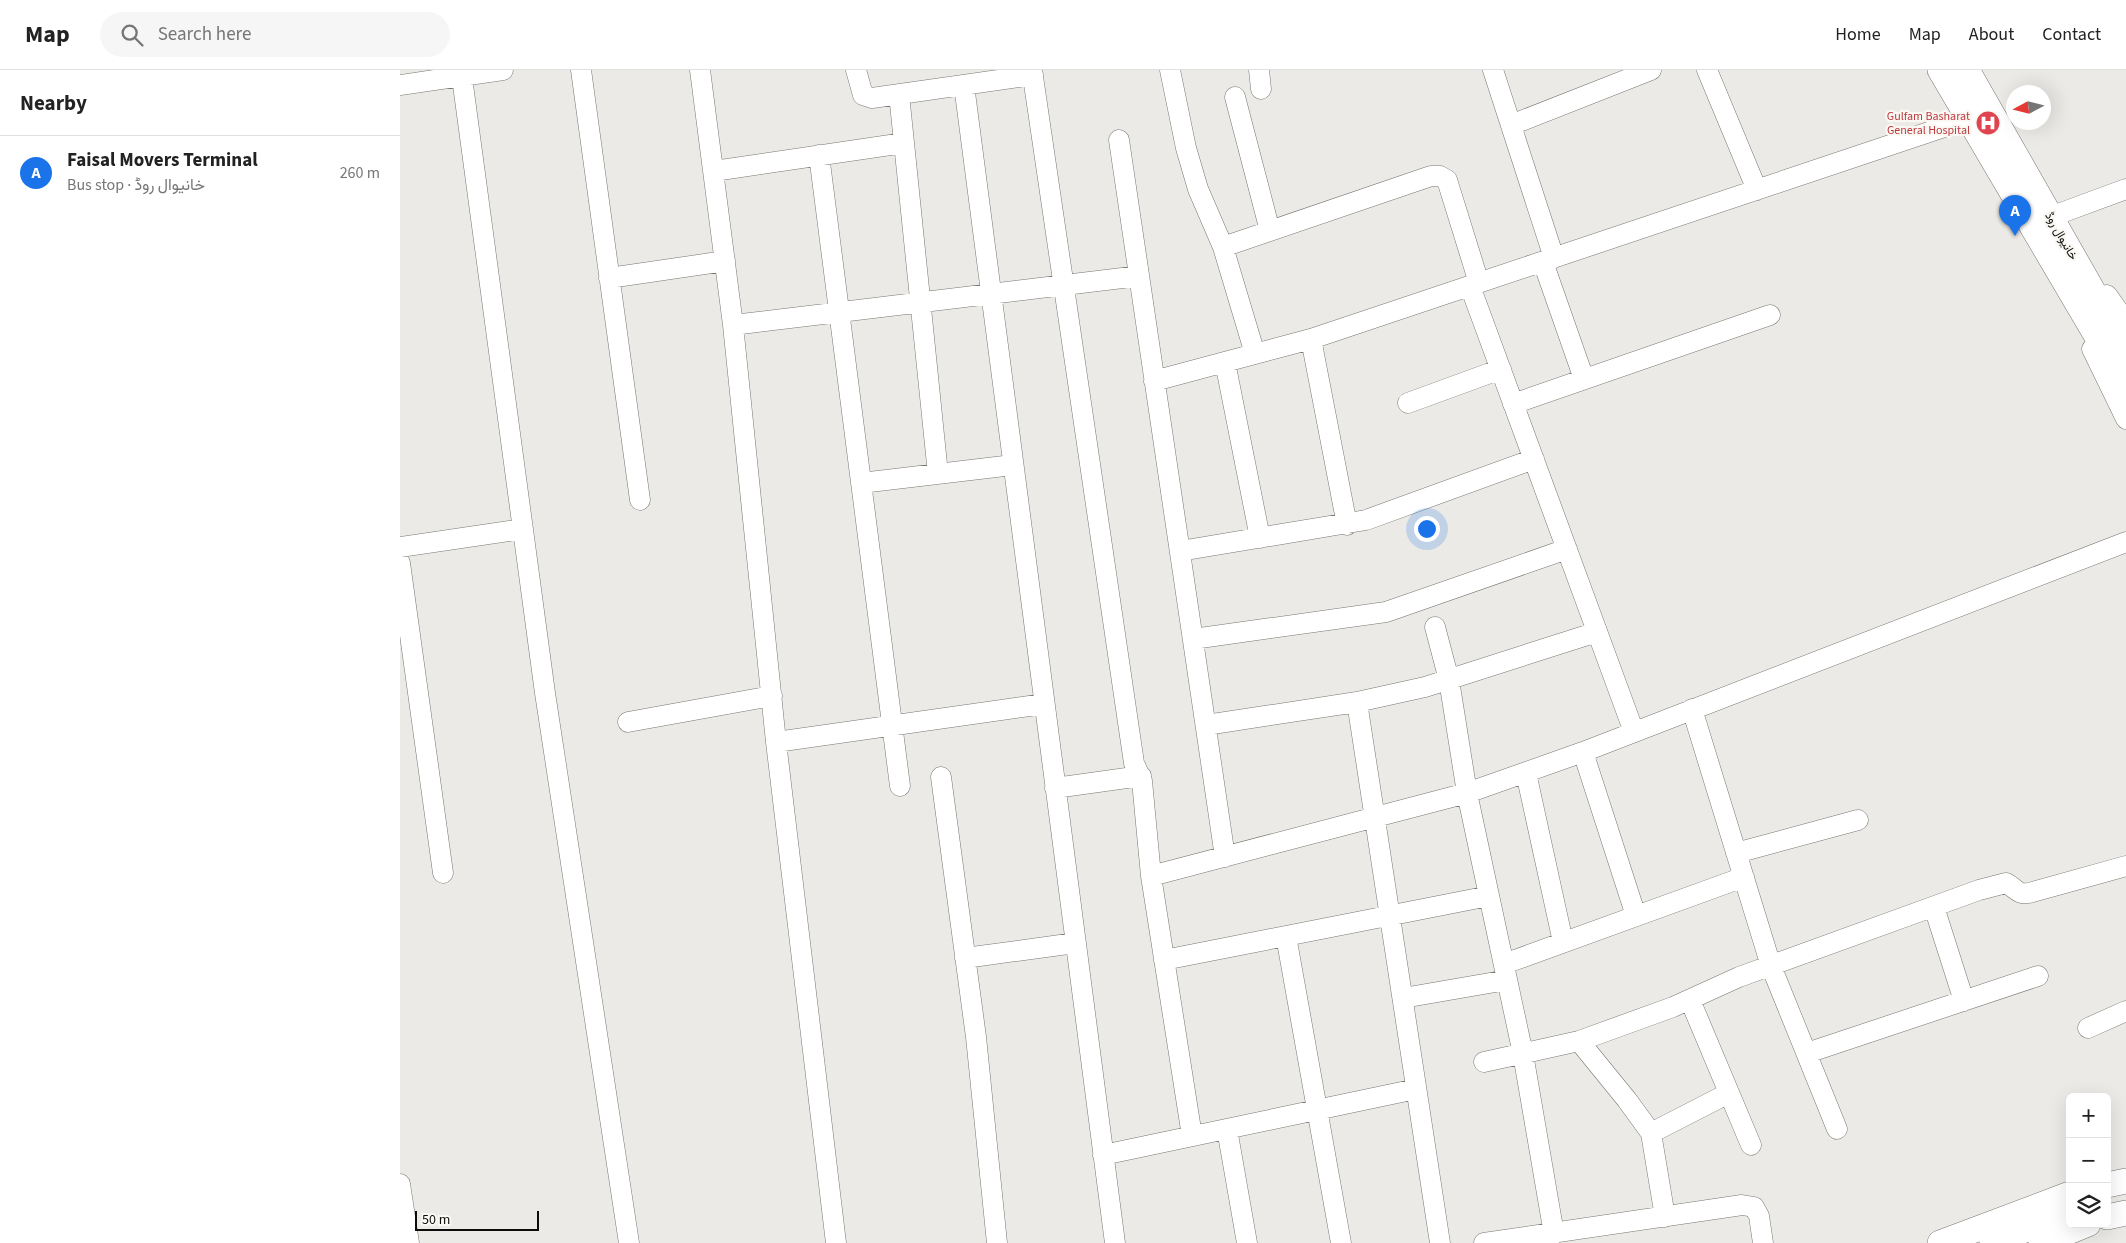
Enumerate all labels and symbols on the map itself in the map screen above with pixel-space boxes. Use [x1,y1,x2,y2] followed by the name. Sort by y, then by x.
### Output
[2006,85,2051,130] north arrow
[1887,108,1970,139] place label: Gulfam Basharat General Hospital
[1975,110,2001,136] hospital icon: Gulfam Basharat General Hospital
[1999,195,2031,236] pin: A
[2040,209,2082,263] street label: خانیوال روڈ
[1414,516,1440,542] your location
[415,1208,539,1231] scale bar

